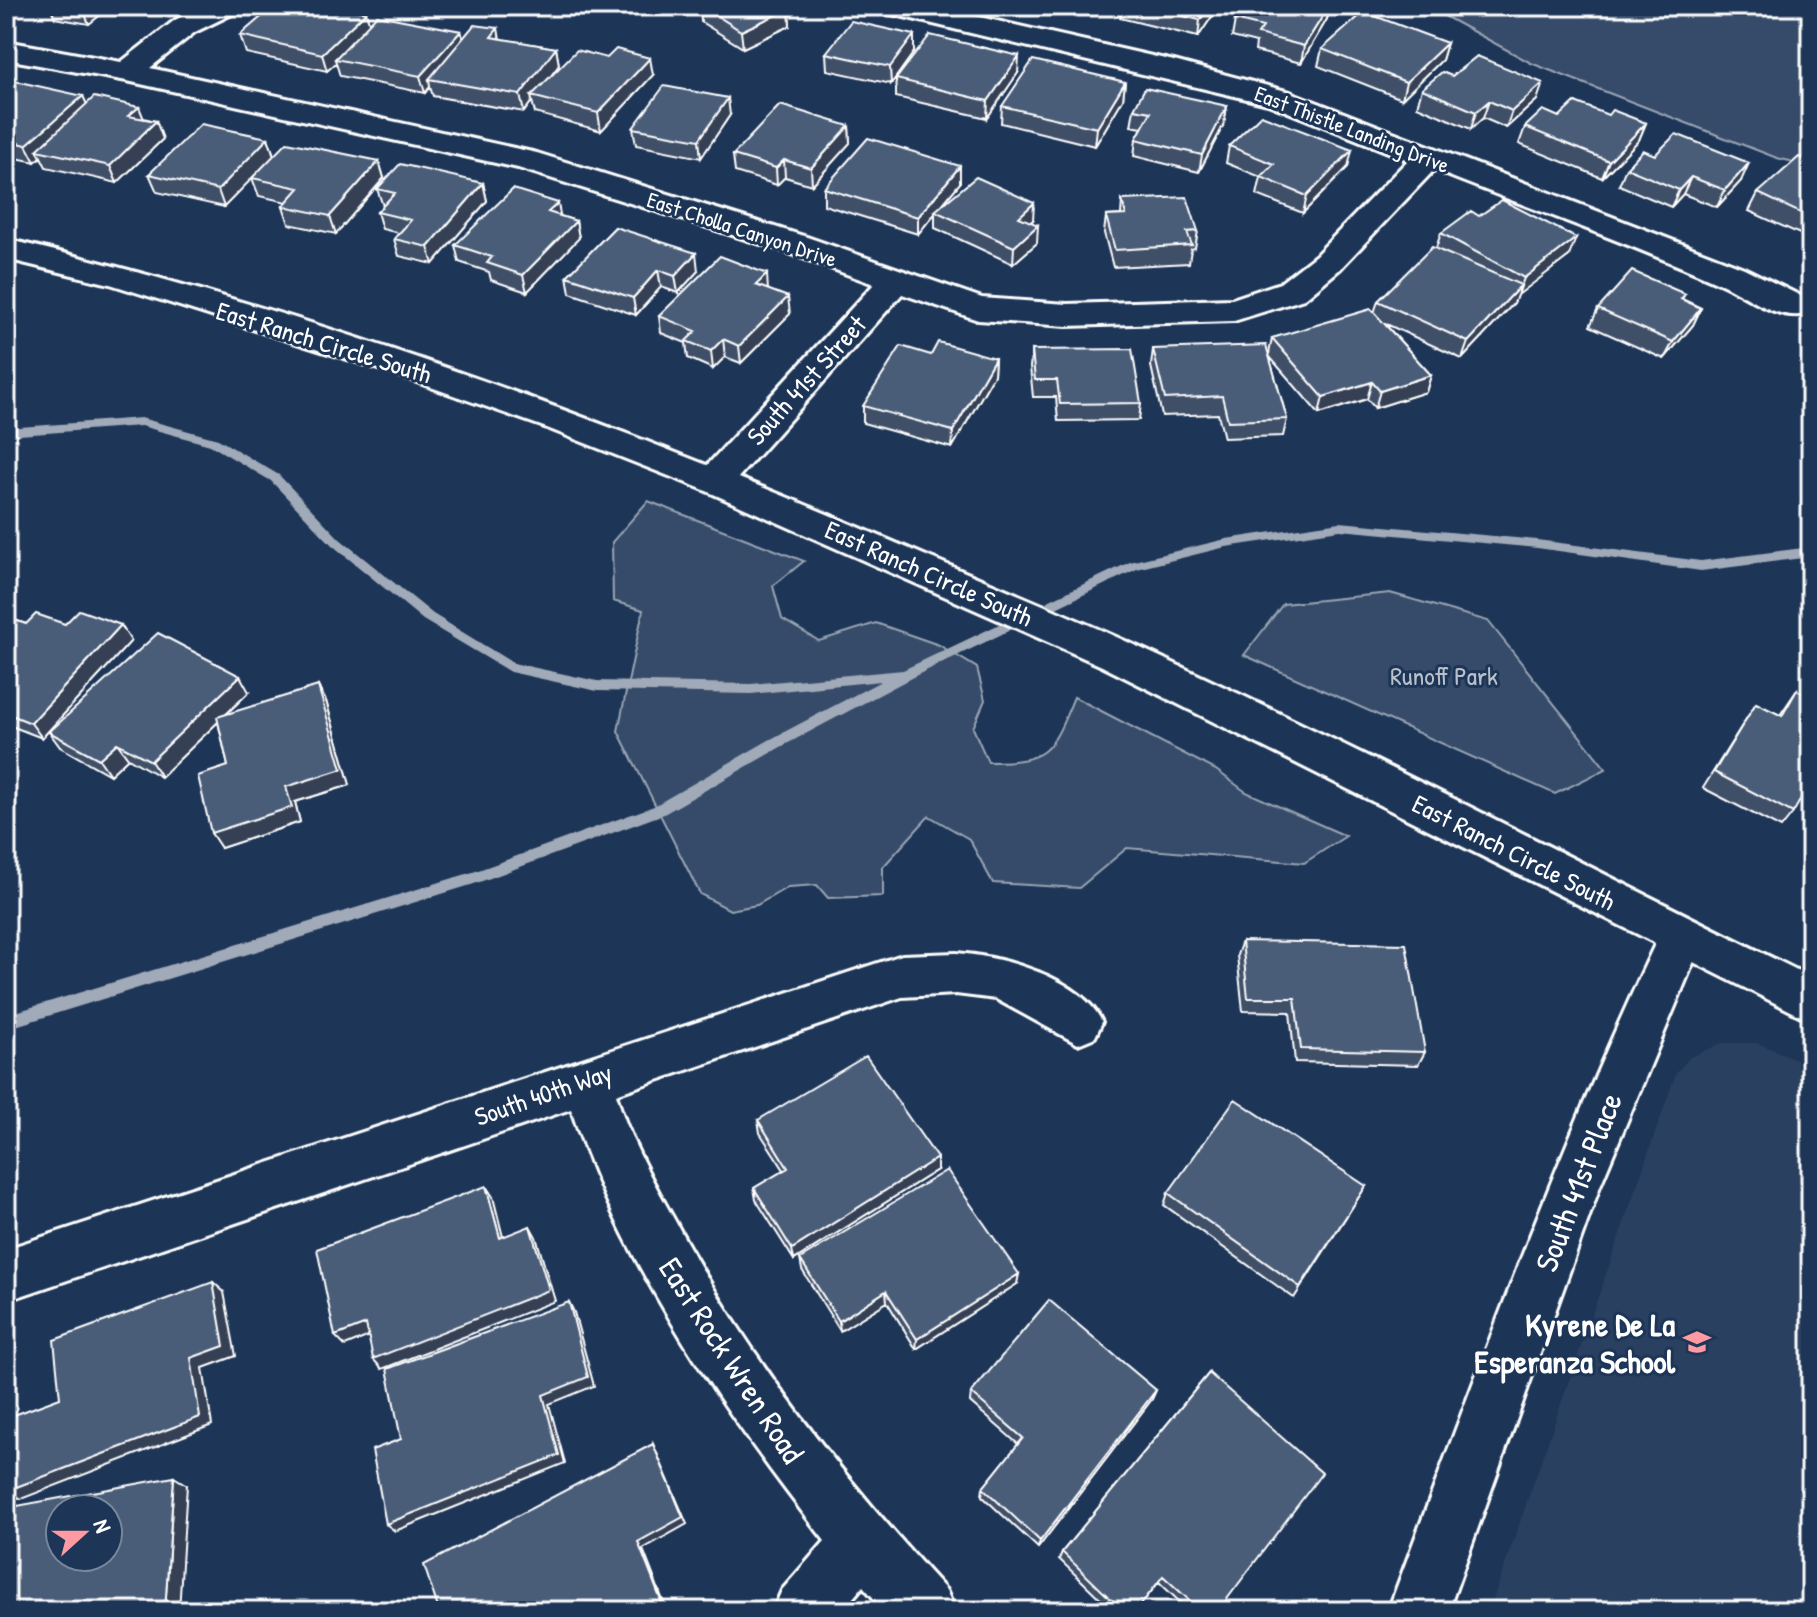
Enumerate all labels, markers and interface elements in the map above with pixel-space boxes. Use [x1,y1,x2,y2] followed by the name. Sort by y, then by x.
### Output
[1250,78,1454,180] street label: East Thistle Landing Drive
[643,184,841,274] street label: East Cholla Canyon Drive
[212,293,436,391] street label: East Ranch Circle South
[738,307,874,452] street label: South 41st Street
[820,512,1038,634] street label: East Ranch Circle South
[1390,658,1498,693] park label: Runoff Park
[1407,786,1622,918] street label: East Ranch Circle South
[470,1054,616,1134] street label: South 40th Way
[1524,1086,1632,1278] street label: South 41st Place
[649,1249,815,1471] street label: East Rock Wren Road
[1474,1303,1676,1384] place label: Kyrene De La Esperanza School
[1682,1327,1712,1357] school or university icon: Kyrene De La Esperanza School
[44,1493,124,1573] north arrow
[87,1515,119,1537] text: N

